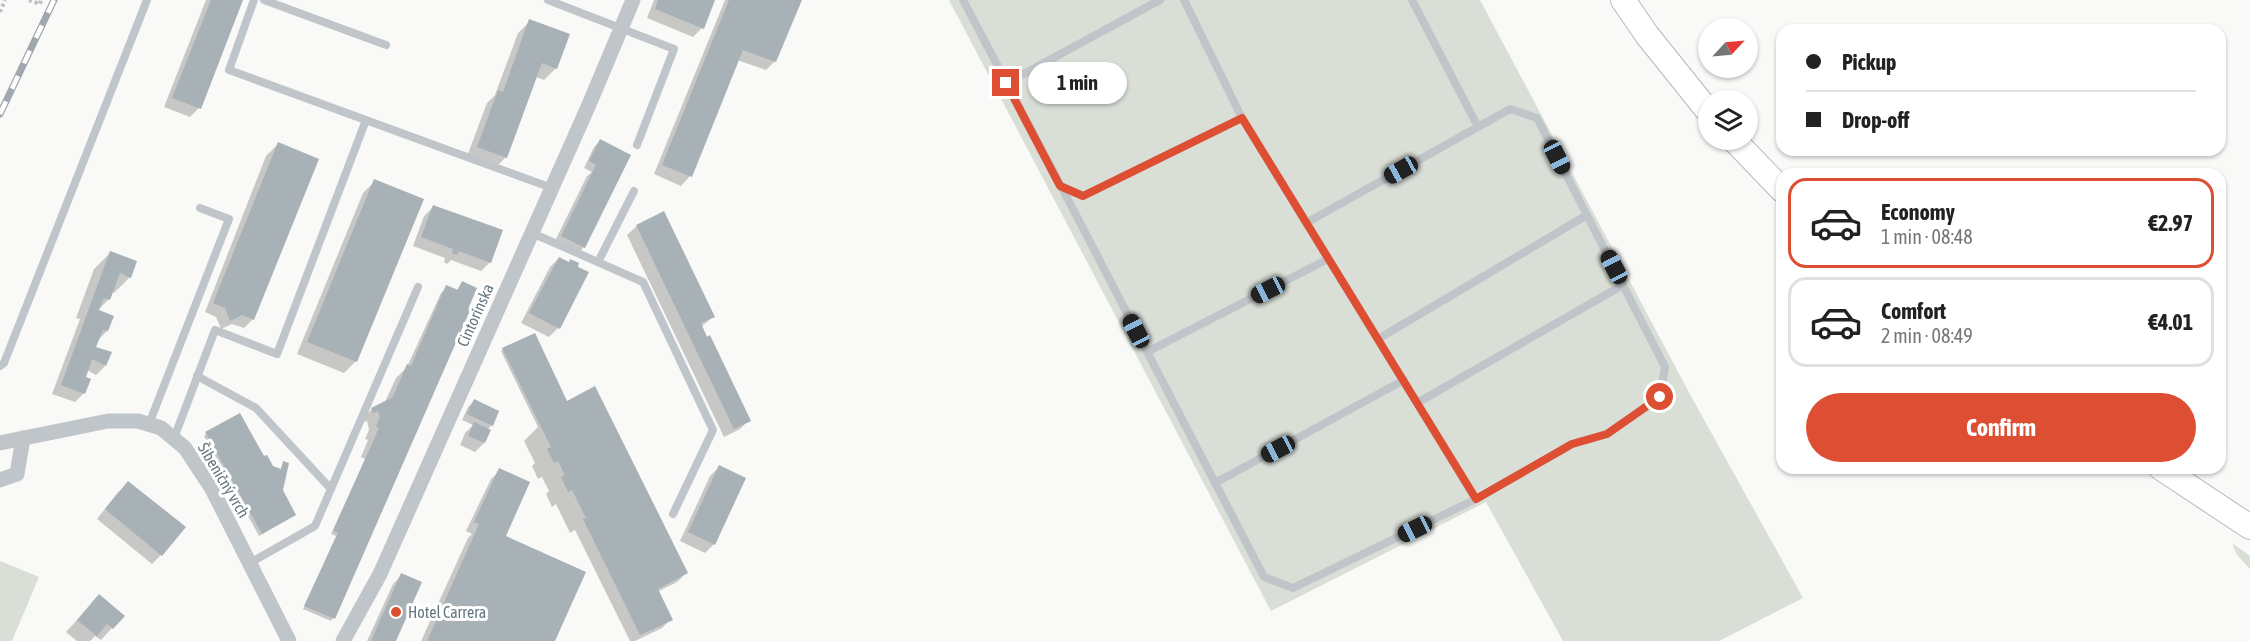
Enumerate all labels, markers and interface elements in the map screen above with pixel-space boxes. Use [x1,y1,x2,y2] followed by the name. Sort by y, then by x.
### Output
[1698,18,1758,78] north arrow
[1698,18,1758,150] map controls
[1842,49,1897,75] text: Pickup
[1027,62,1126,104] callout: 1 min
[992,69,1019,96] route end
[1057,71,1098,94] text: 1 min
[1698,90,1758,150] button: layers
[1842,107,1909,133] text: Drop-off
[1541,137,1573,177] car
[1381,153,1421,187] car
[1809,196,1863,250] icon: car
[1881,199,1955,225] text: Economy
[2148,210,2193,236] text: €2.97
[1881,225,1973,248] text: 1 min · 08:48
[1598,247,1630,287] car
[1248,274,1288,306] car
[453,281,497,349] street label: Cintorínska
[1809,295,1863,349] icon: car
[1881,298,1946,324] text: Comfort
[2148,309,2193,335] text: €4.01
[1120,311,1152,351] car
[1881,324,1973,347] text: 2 min · 08:49
[1646,383,1673,410] route start
[1806,393,2196,462] button: Confirm
[1258,433,1298,465] car
[194,439,253,521] street label: Šibeničný vrch
[1395,513,1435,545] car
[408,603,486,621] place label: Hotel Carrera
[389,605,403,619] marker: Hotel Carrera

